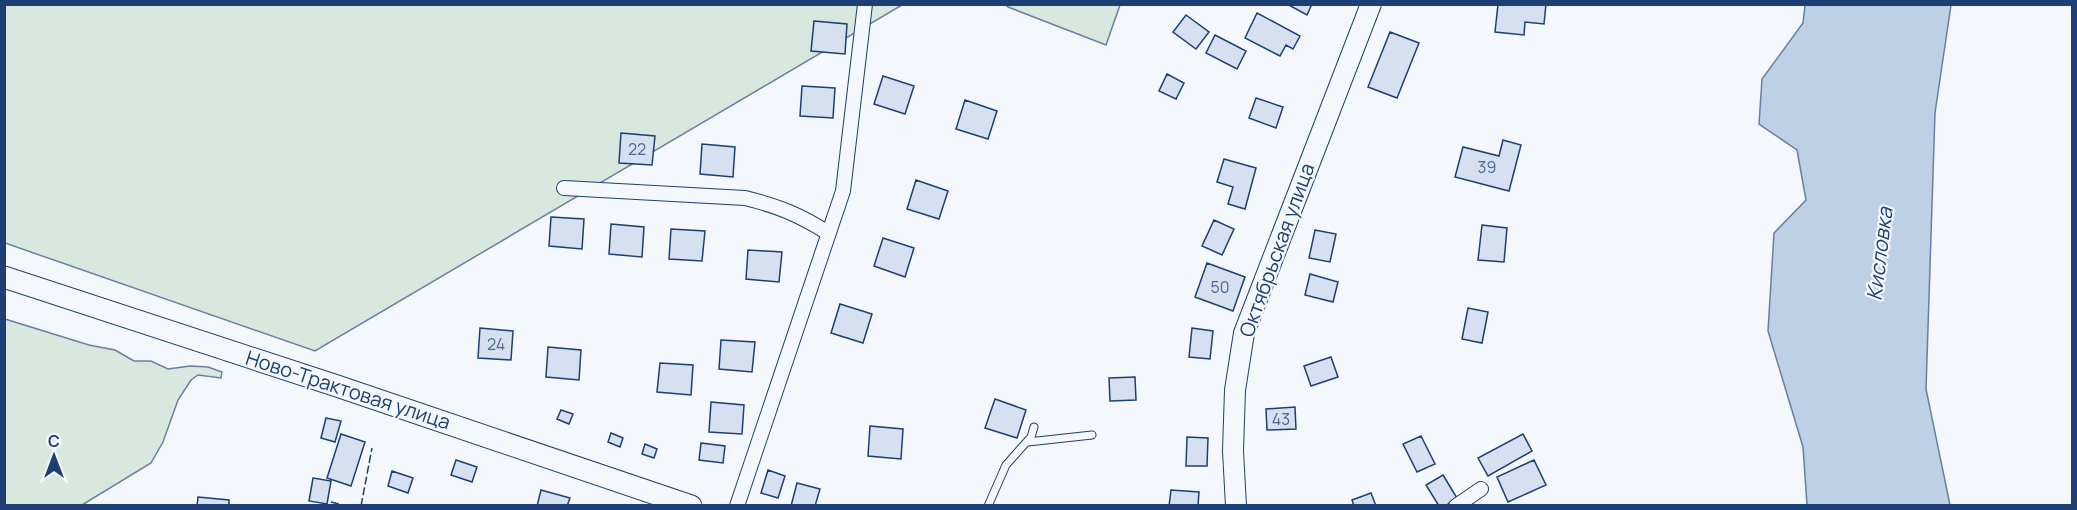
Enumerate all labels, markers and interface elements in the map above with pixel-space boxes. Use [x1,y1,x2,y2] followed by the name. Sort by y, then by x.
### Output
[628,138,646,160] house number: 22
[1478,156,1496,178] house number: 39
[1233,159,1321,340] street label: Октябрьская улица
[1859,204,1899,302] water label: Кисловка
[1211,276,1230,298] house number: 50
[487,333,505,355] house number: 24
[242,344,454,435] street label: Ново-Трактовая улица
[1272,408,1290,430] house number: 43
[24,426,84,486] north arrow
[48,430,60,452] text: С

